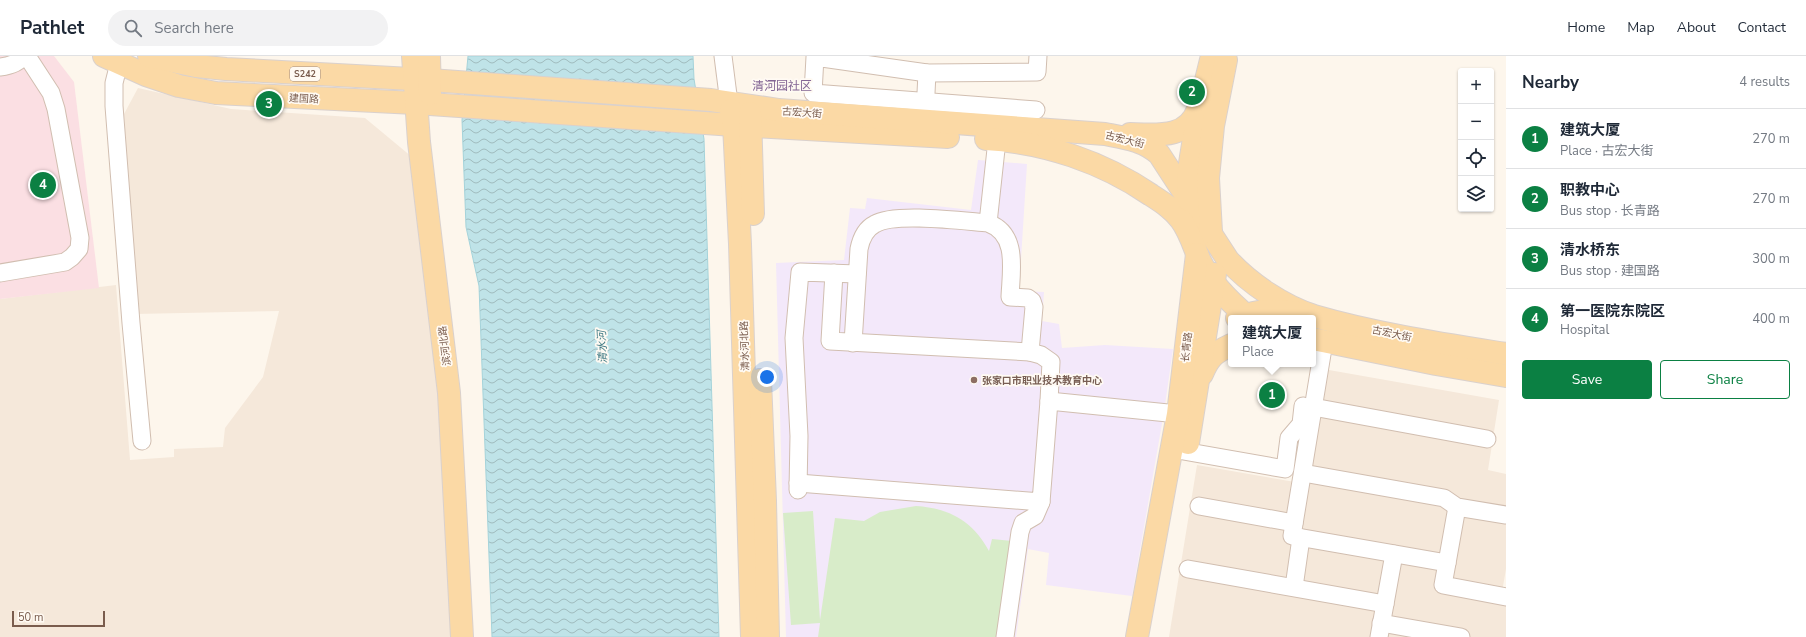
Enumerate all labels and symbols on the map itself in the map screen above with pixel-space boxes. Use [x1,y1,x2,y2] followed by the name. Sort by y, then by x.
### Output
[290,67,320,81] road number: S242
[1179,77,1205,107] pin: 2
[752,78,812,94] district label: 清河园社区
[256,89,282,119] pin: 3
[289,91,319,107] street label: 建国路
[781,105,822,121] street label: 古宏大街
[1104,128,1146,152] street label: 古宏大街
[30,170,56,200] pin: 4
[737,321,753,371] street label: 清水河北路
[1371,323,1413,345] street label: 古宏大街
[436,325,454,367] street label: 滨河北路
[594,328,611,364] water label: 清水河
[1178,331,1196,363] street label: 长青路
[757,367,777,387] your location
[982,374,1102,388] place label: 张家口市职业技术教育中心
[969,375,979,385] marker: 张家口市职业技术教育中心
[1259,380,1285,410] pin: 1
[12,609,105,628] scale bar

